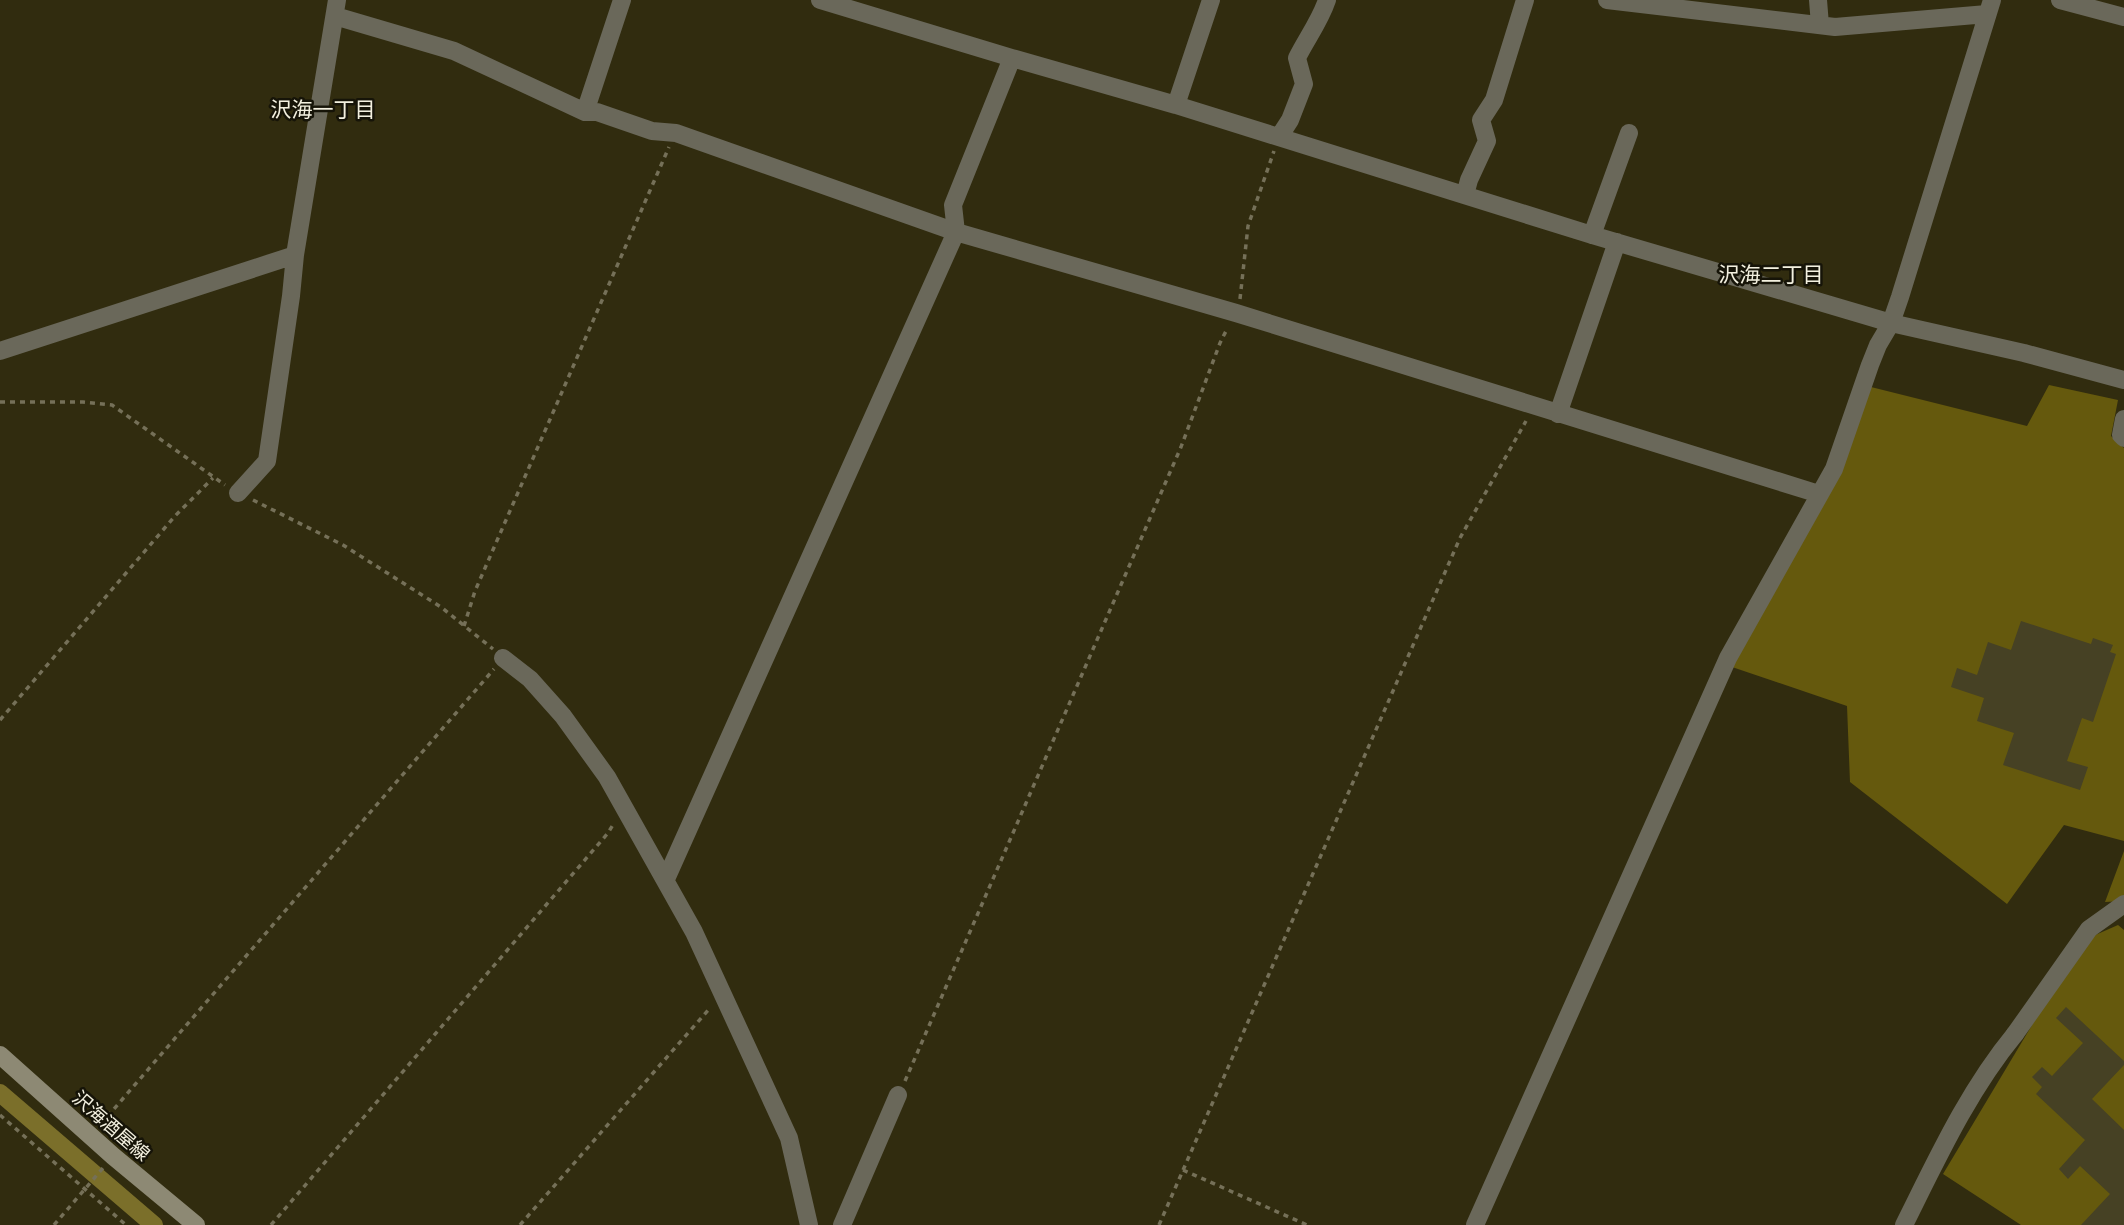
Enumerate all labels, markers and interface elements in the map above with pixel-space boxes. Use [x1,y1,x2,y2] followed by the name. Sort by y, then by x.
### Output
[271,97,376,122] district label: 沢海一丁目
[1719,262,1824,287] district label: 沢海二丁目
[68,1086,154,1166] street label: 沢海酒屋線

